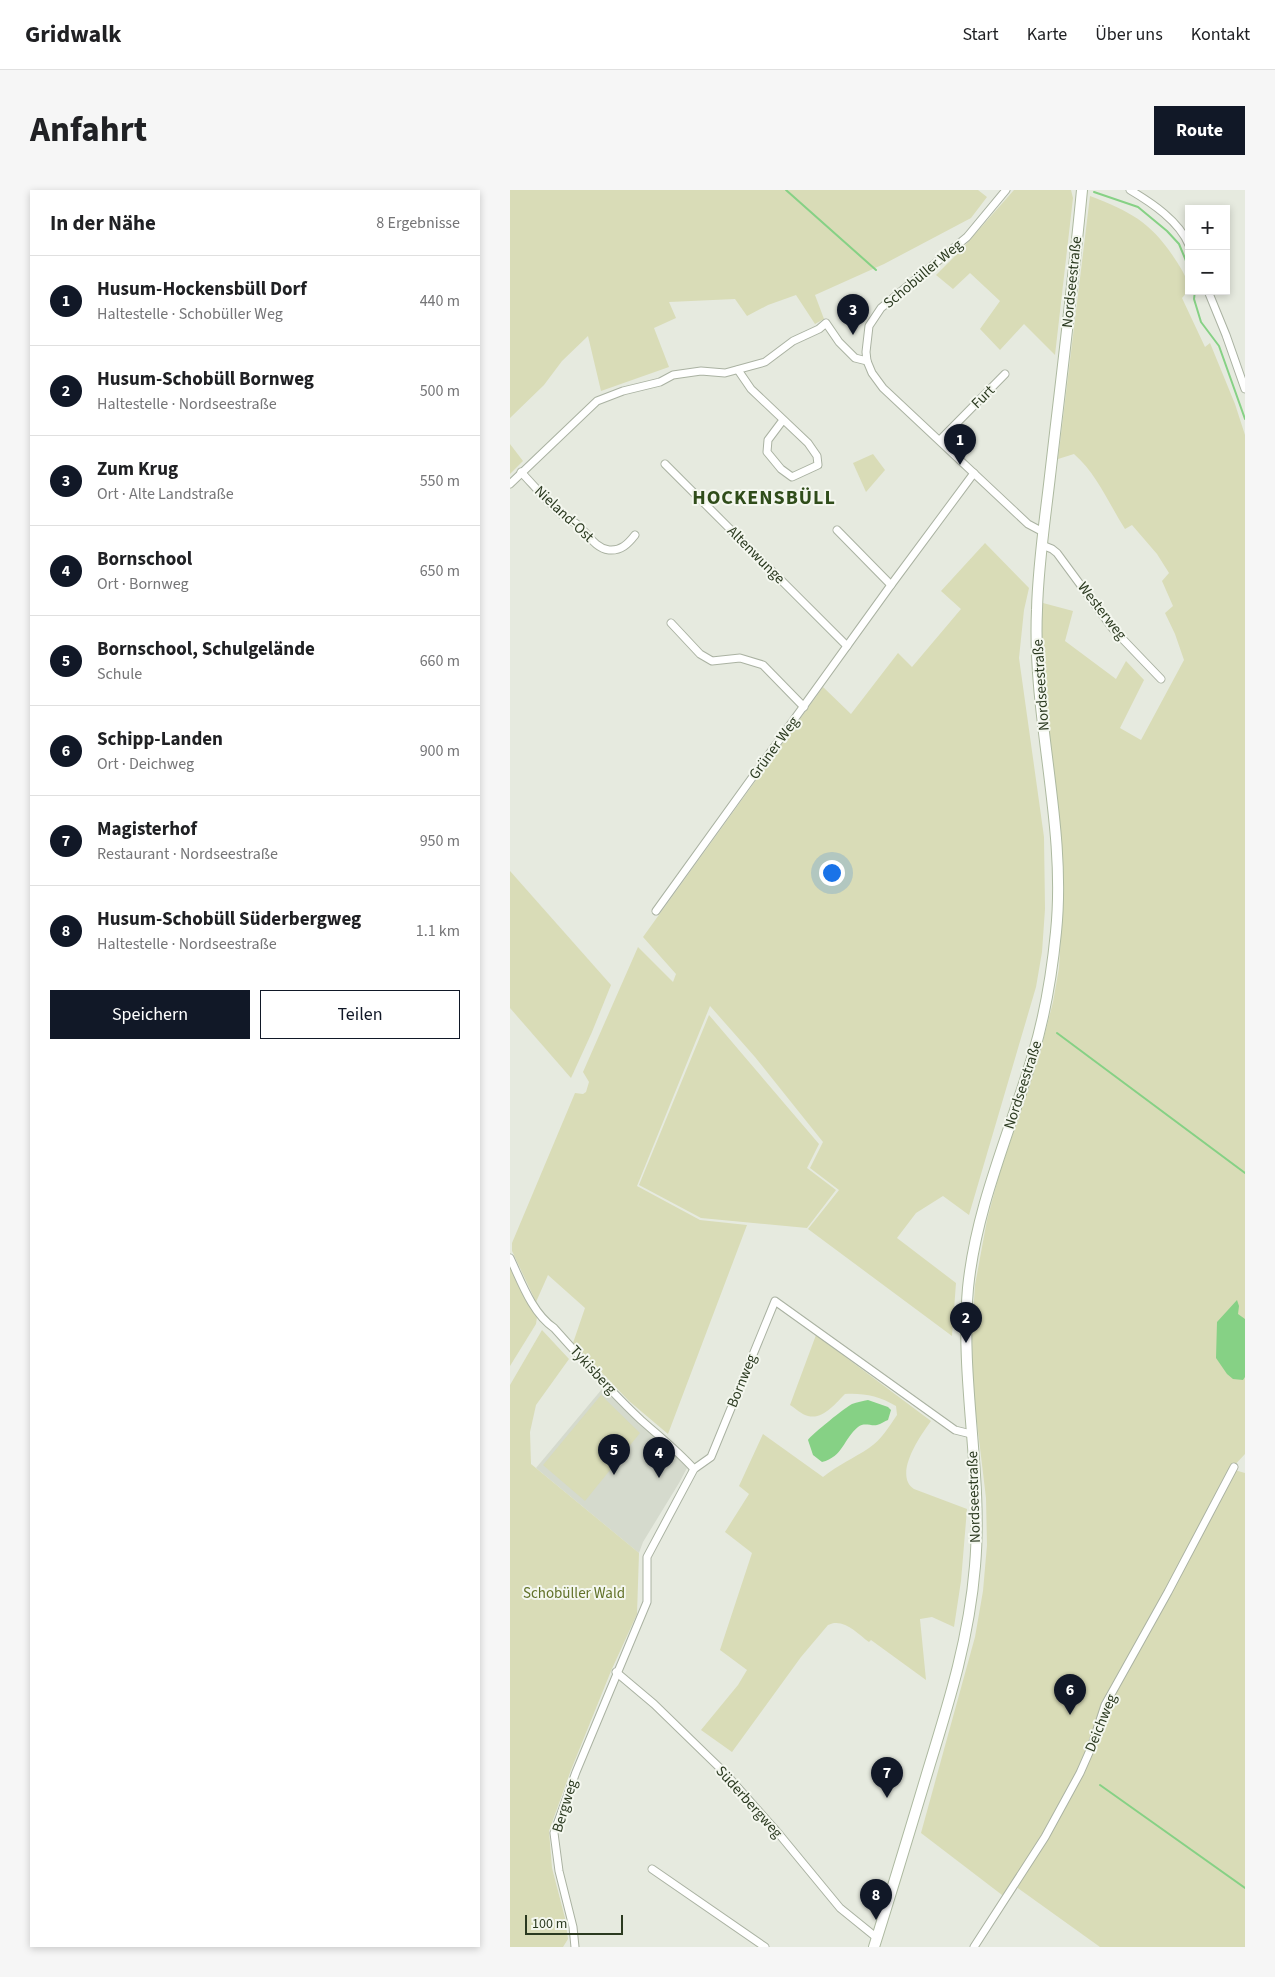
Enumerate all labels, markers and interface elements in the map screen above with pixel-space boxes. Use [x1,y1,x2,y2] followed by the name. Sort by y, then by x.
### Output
[25,17,121,52] text: Gridwalk
[962,22,999,47] text: Start
[1027,22,1067,47] text: Karte
[1095,22,1163,47] text: Über uns
[1191,22,1250,47] text: Kontakt
[30,105,147,155] text: Anfahrt
[1154,106,1245,155] button: Route
[1185,205,1230,295] map controls
[1185,205,1230,250] button: +
[50,208,156,238] text: In der Nähe
[376,212,460,234] text: 8 Ergebnisse
[879,234,967,313] street label: Schobüller Weg
[1057,235,1087,329] street label: Nordseestraße
[1185,250,1230,295] button: −
[97,276,307,303] text: Husum-Hockensbüll Dorf
[62,290,70,312] text: 1
[420,290,460,312] text: 440 m
[837,294,869,335] pin: 3
[97,303,283,325] text: Haltestelle · Schobüller Weg
[97,366,314,393] text: Husum-Schobüll Bornweg
[62,380,70,402] text: 2
[420,380,460,402] text: 500 m
[967,381,999,413] street label: Furt
[97,393,277,415] text: Haltestelle · Nordseestraße
[944,424,976,465] pin: 1
[97,456,178,483] text: Zum Krug
[62,470,70,492] text: 3
[420,470,460,492] text: 550 m
[530,481,598,547] street label: Nieland-Ost
[97,483,234,505] text: Ort · Alte Landstraße
[692,484,836,512] district label: HOCKENSBÜLL
[722,521,790,589] street label: Altenwunge
[97,546,192,573] text: Bornschool
[62,560,70,582] text: 4
[420,560,460,582] text: 650 m
[97,573,189,595] text: Ort · Bornweg
[1073,578,1132,645] street label: Westerweg
[97,636,315,663] text: Bornschool, Schulgelände
[1027,638,1055,732] street label: Nordseestraße
[62,650,70,672] text: 5
[420,650,460,672] text: 660 m
[97,663,142,685] text: Schule
[744,712,804,784] street label: Grüner Weg
[97,726,223,753] text: Schipp-Landen
[62,740,70,762] text: 6
[420,740,460,762] text: 900 m
[97,753,194,775] text: Ort · Deichweg
[97,816,197,843] text: Magisterhof
[62,830,70,852] text: 7
[420,830,460,852] text: 950 m
[97,843,278,865] text: Restaurant · Nordseestraße
[819,860,845,886] your location
[97,906,361,933] text: Husum-Schobüll Süderbergweg
[62,920,70,942] text: 8
[416,920,460,942] text: 1.1 km
[97,933,277,955] text: Haltestelle · Nordseestraße
[50,990,250,1039] button: Speichern
[260,990,460,1039] button: Teilen
[999,1038,1047,1132] street label: Nordseestraße
[950,1302,982,1343] pin: 2
[565,1341,622,1400] street label: Tykisberg
[722,1351,762,1411] street label: Bornweg
[598,1434,630,1475] pin: 5
[643,1437,675,1478] pin: 4
[962,1451,986,1543] street label: Nordseestraße
[523,1583,625,1604] park label: Schobüller Wald
[1054,1674,1086,1715] pin: 6
[1080,1690,1122,1755] street label: Deichweg
[871,1757,903,1798] pin: 7
[711,1761,788,1843] street label: Süderbergweg
[547,1777,583,1835] street label: Bergweg
[860,1879,892,1920] pin: 8
[525,1912,622,1935] scale bar
[532,1914,567,1934] text: 100 m

